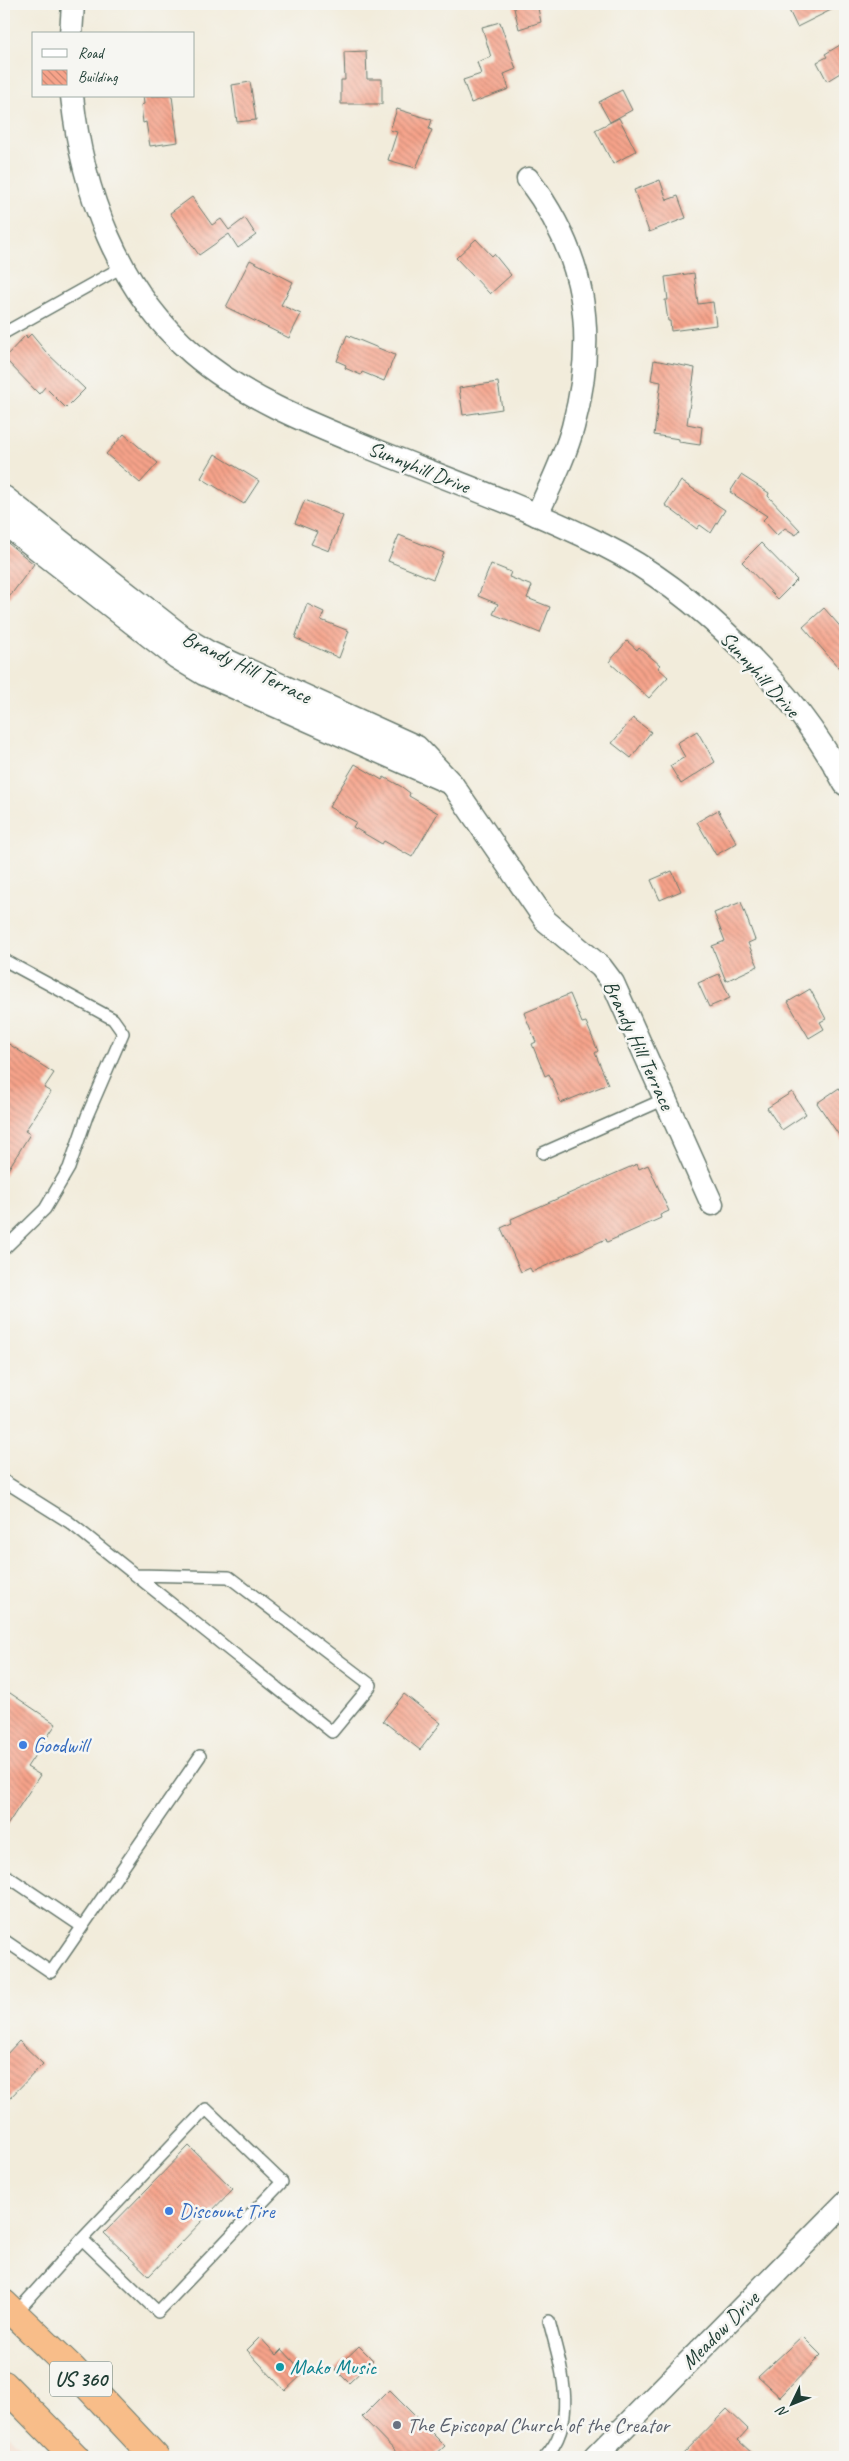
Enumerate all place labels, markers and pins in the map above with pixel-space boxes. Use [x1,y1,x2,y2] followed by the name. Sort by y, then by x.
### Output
[33,1732,92,1758] place label: Goodwill
[17,1739,29,1751] marker: Goodwill
[179,2198,276,2224] place label: Discount Tire
[163,2205,175,2217] marker: Discount Tire
[290,2354,377,2380] place label: Mako Music
[274,2361,286,2373] marker: Mako Music
[407,2412,672,2438] place label: The Episcopal Church of the Creator
[391,2419,403,2431] marker: The Episcopal Church of the Creator

